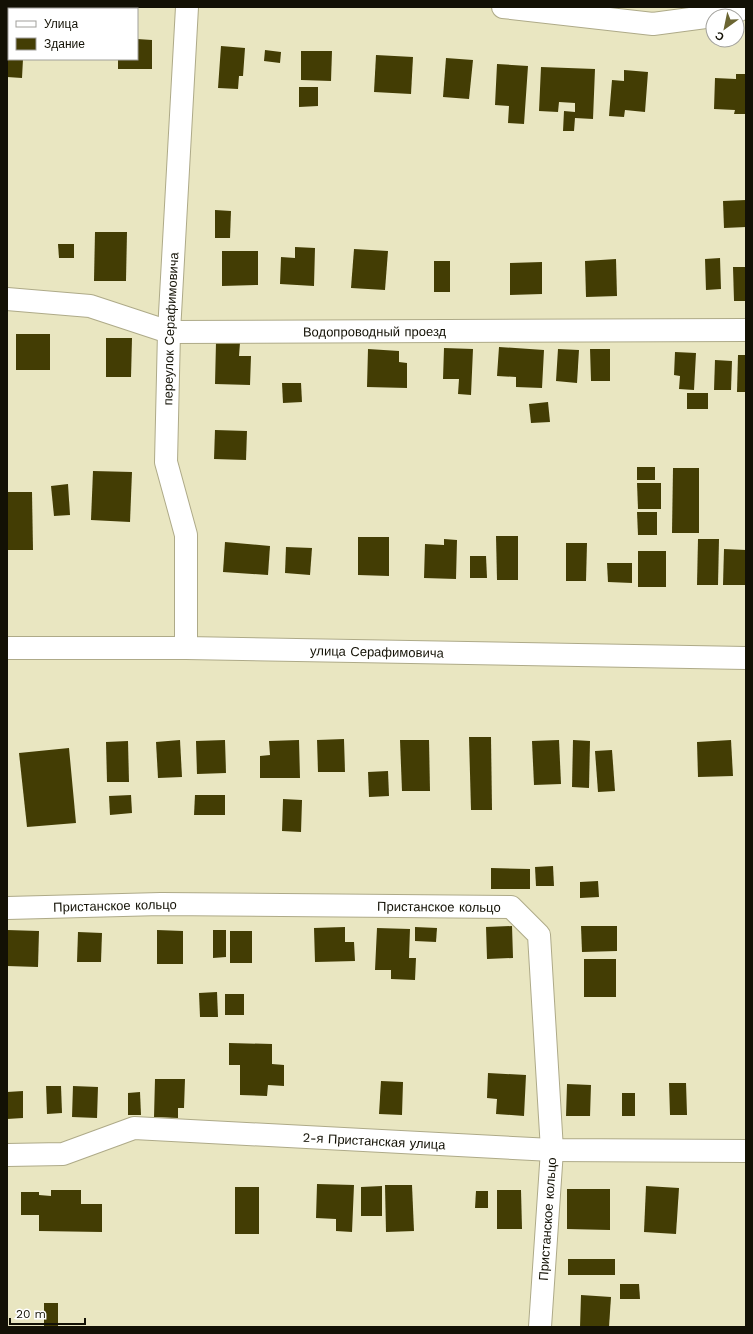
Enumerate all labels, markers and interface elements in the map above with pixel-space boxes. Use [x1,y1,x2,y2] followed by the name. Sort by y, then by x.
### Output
[8,8,138,60] legend
[705,8,745,48] north arrow
[44,17,78,31] text: Улица
[713,28,727,44] text: С
[44,37,85,51] text: Здание
[160,251,181,406] street label: переулок Серафимовича
[303,324,447,340] street label: Водопроводный проезд
[310,643,445,661] street label: улица Серафимовича
[53,897,177,915] street label: Пристанское кольцо
[377,899,501,915] street label: Пристанское кольцо
[302,1130,447,1152] street label: 2-я Пристанская улица
[536,1157,559,1281] street label: Пристанское кольцо
[10,1300,85,1326] scale bar
[16,1307,46,1321] text: 20 m

